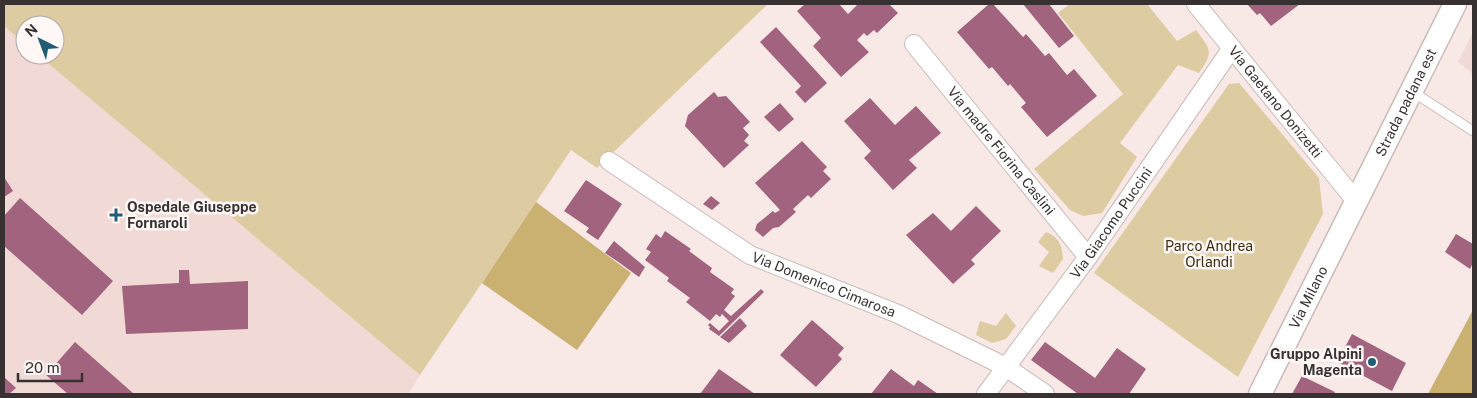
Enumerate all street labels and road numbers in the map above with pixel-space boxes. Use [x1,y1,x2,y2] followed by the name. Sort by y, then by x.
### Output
[1225,43,1326,161] street label: Via Gaetano Donizetti
[1372,46,1439,159] street label: Strada padana est
[944,84,1058,218] street label: Via madre Fiorina Caslini
[1067,164,1155,282] street label: Via Giacomo Puccini
[750,249,898,320] street label: Via Domenico Cimarosa
[1286,263,1331,331] street label: Via Milano

